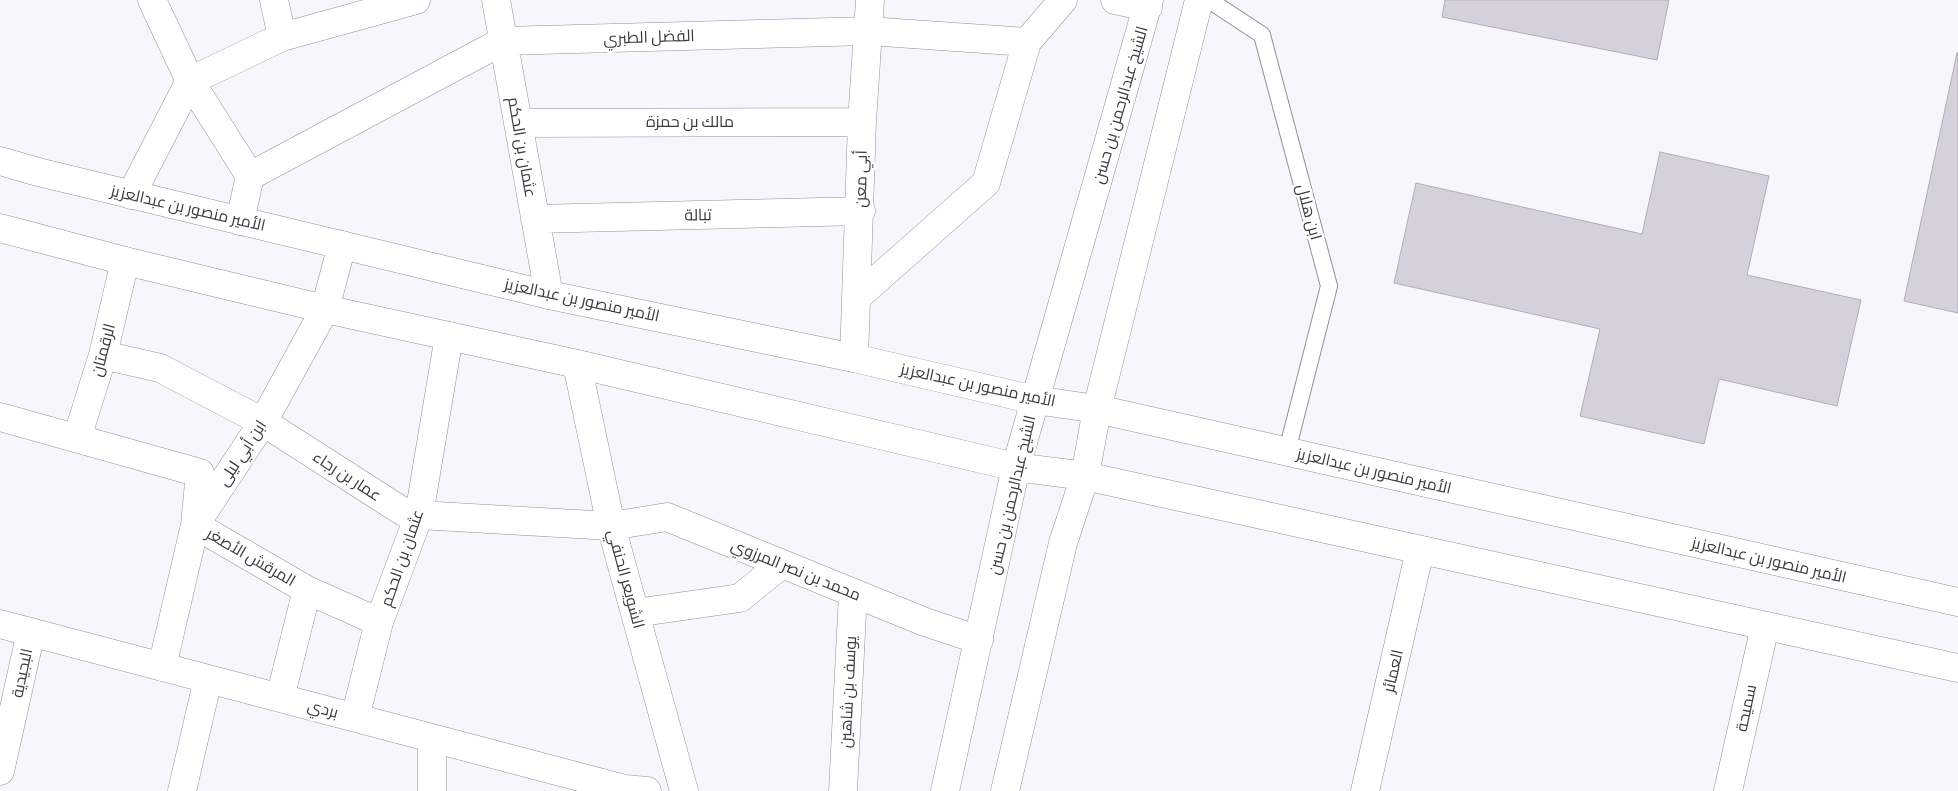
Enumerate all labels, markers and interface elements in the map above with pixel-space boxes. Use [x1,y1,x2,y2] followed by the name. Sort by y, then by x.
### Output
[1088,24,1152,186] street label: الشيخ عبدالرحمن بن حسن
[603,26,695,48] street label: الفضل الطبري
[504,95,540,199] street label: عثمان بن الحكم
[646,112,734,132] street label: مالك بن حمزة
[851,150,871,208] street label: أبي معن
[109,181,267,235] street label: الأمير منصور بن عبدالعزيز
[1292,182,1326,242] street label: ابن هلال
[684,205,712,225] street label: تبالة
[503,274,661,326] street label: الأمير منصور بن عبدالعزيز
[87,321,119,379] street label: الرقمتان
[899,359,1057,411] street label: الأمير منصور بن عبدالعزيز
[984,413,1040,577] street label: الشيخ عبدالرحمن بن حسن
[214,416,270,490] street label: ابن أبي ليلى
[1295,444,1453,498] street label: الأمير منصور بن عبدالعزيز
[309,447,385,505] street label: عمار بن رجاء
[376,507,428,609] street label: عثمان بن الحكم
[203,524,299,590] street label: المرقش الأصغر
[604,527,648,631] street label: الشويعر الحنفي
[1690,533,1848,587] street label: الأمير منصور بن عبدالعزيز
[728,535,864,605] street label: محمد بن نصر المرزوي
[835,636,861,748] street label: يوسف بن شاهين
[7,647,37,699] street label: البجيدية
[1379,648,1407,694] street label: العمائر
[1732,683,1760,733] street label: سميحة
[305,696,341,722] street label: بردي

